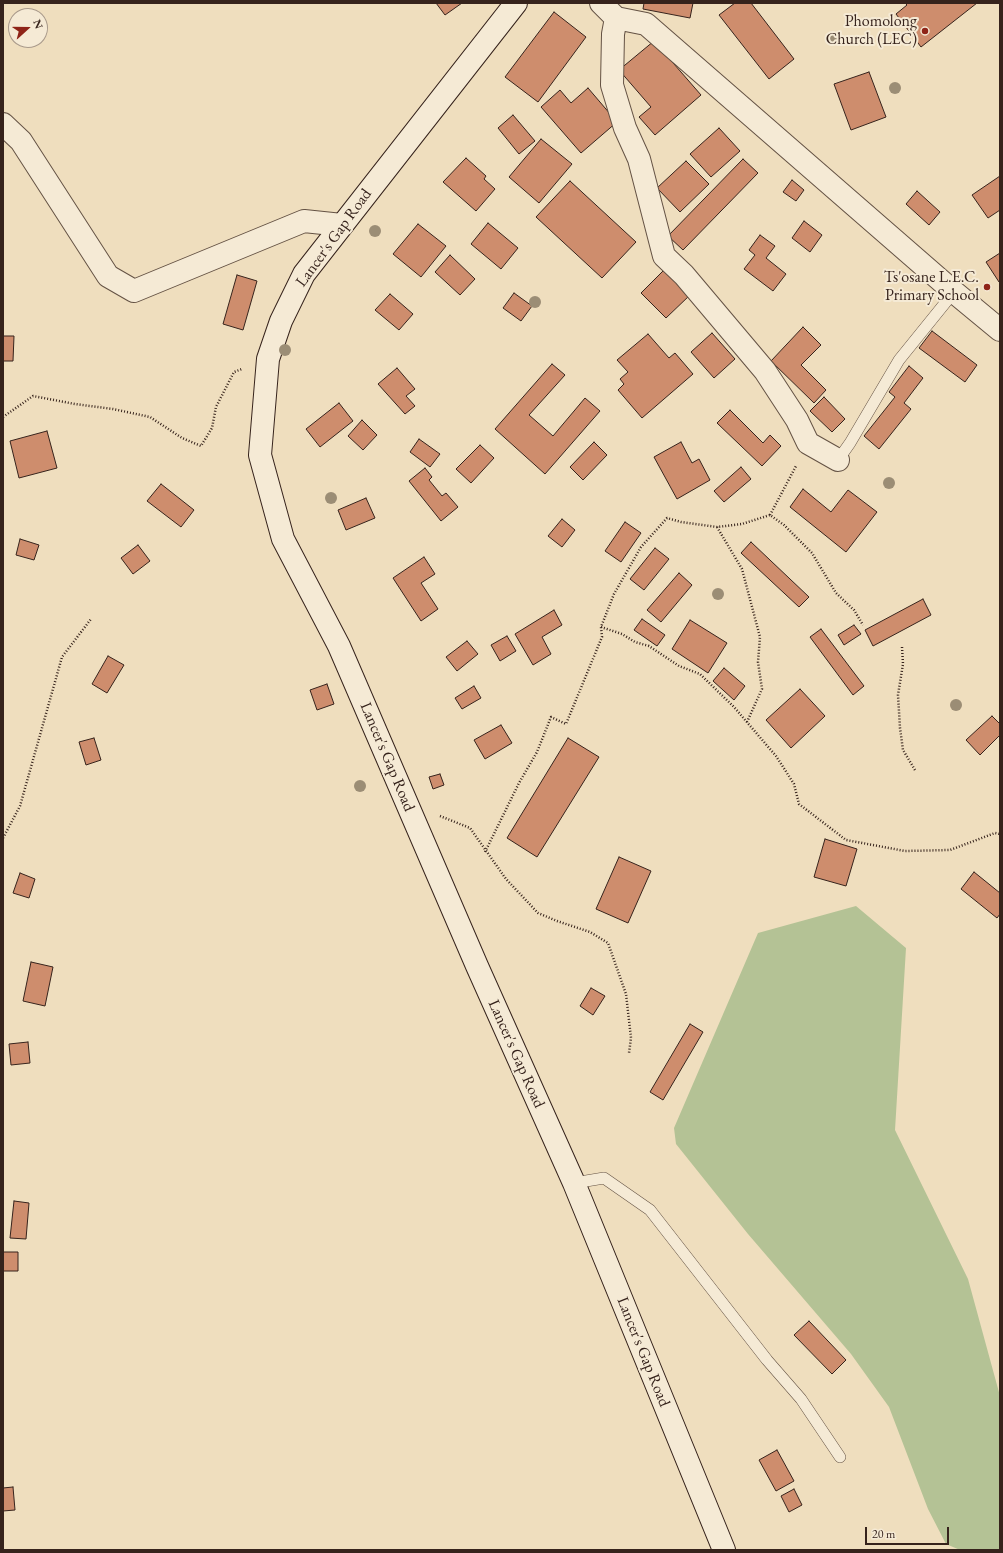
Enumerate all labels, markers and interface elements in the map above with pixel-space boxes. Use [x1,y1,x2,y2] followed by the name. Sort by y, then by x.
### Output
[8,8,48,48] north arrow
[826,12,917,50] place label: Phomolong Church (LEC)
[30,17,46,31] text: N
[920,26,930,36] marker: Phomolong Church (LEC)
[292,185,376,291] street label: Lancer's Gap Road
[884,268,979,306] place label: Ts'osane L.E.C. Primary School
[982,282,992,292] marker: Ts'osane L.E.C. Primary School
[355,700,419,814] street label: Lancer's Gap Road
[484,997,548,1111] street label: Lancer's Gap Road
[612,1294,674,1410] street label: Lancer's Gap Road
[867,1519,951,1545] scale bar
[872,1526,895,1542] text: 20 m

